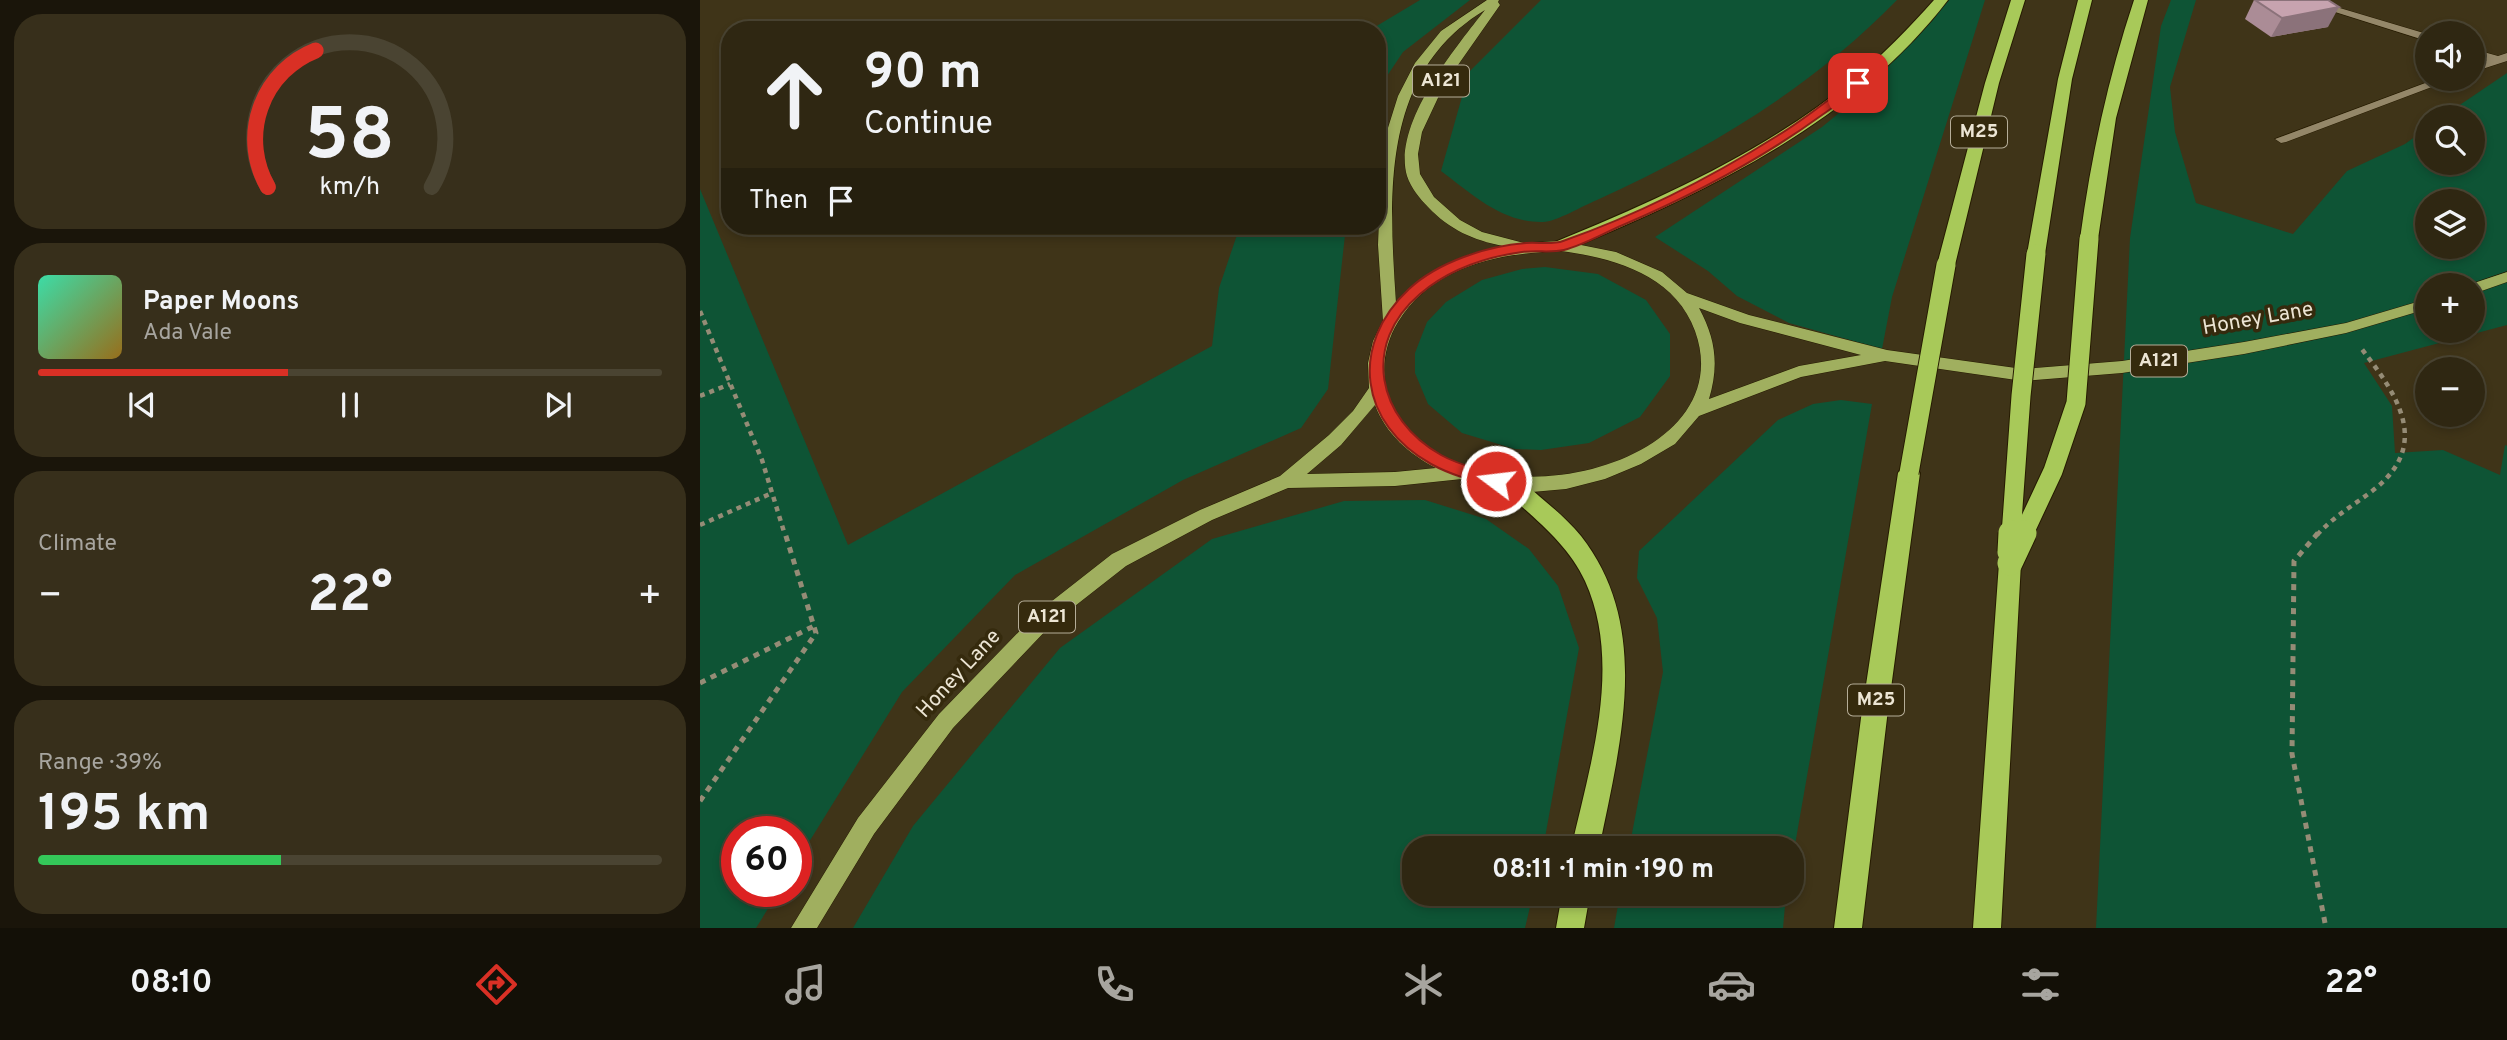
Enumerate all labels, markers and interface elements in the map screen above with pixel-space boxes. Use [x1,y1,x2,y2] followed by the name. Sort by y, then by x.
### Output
[2415,21,2485,427] map controls
[2415,21,2485,91] button: sound
[864,44,982,106] text: 90 m
[749,49,840,140] icon: ahead
[1828,53,1888,113] pin
[1839,64,1877,102] icon: arrive
[1413,66,1469,96] road number: A121
[305,94,395,186] text: 58
[864,105,993,145] text: Continue
[2415,105,2485,175] button: search
[1951,116,2007,148] road number: M25
[320,172,380,204] text: km/h
[822,182,860,220] icon: arrive
[749,185,808,218] text: Then
[2415,189,2485,259] button: layers
[2415,273,2485,343] button: +
[143,286,299,319] text: Paper Moons
[2201,296,2315,342] street label: Honey Lane
[143,319,232,348] text: Ada Vale
[2131,346,2187,376] road number: A121
[2415,357,2485,427] button: −
[123,386,161,424] icon: previous
[331,386,369,424] icon: pause
[539,386,577,424] icon: next
[1459,444,1533,518] position arrow
[38,530,117,559] text: Climate
[307,564,393,630] text: 22°
[38,573,63,622] text: −
[637,573,662,622] text: +
[1019,602,1075,632] road number: A121
[911,624,1007,724] street label: Honey Lane
[1848,684,1904,716] road number: M25
[38,749,162,778] text: Range · 39%
[38,783,210,849] text: 195 km
[721,816,812,907] speed limit sign: 60
[1492,854,1714,887] text: 08:11 · 1 min · 190 m
[472,960,521,1009] icon: directions
[781,960,830,1009] icon: music
[1090,960,1139,1009] icon: phone
[1399,960,1448,1009] icon: climate
[1707,960,1756,1009] icon: car
[2016,960,2065,1009] icon: filters
[130,964,213,1004] text: 08:10
[2325,964,2377,1004] text: 22°

